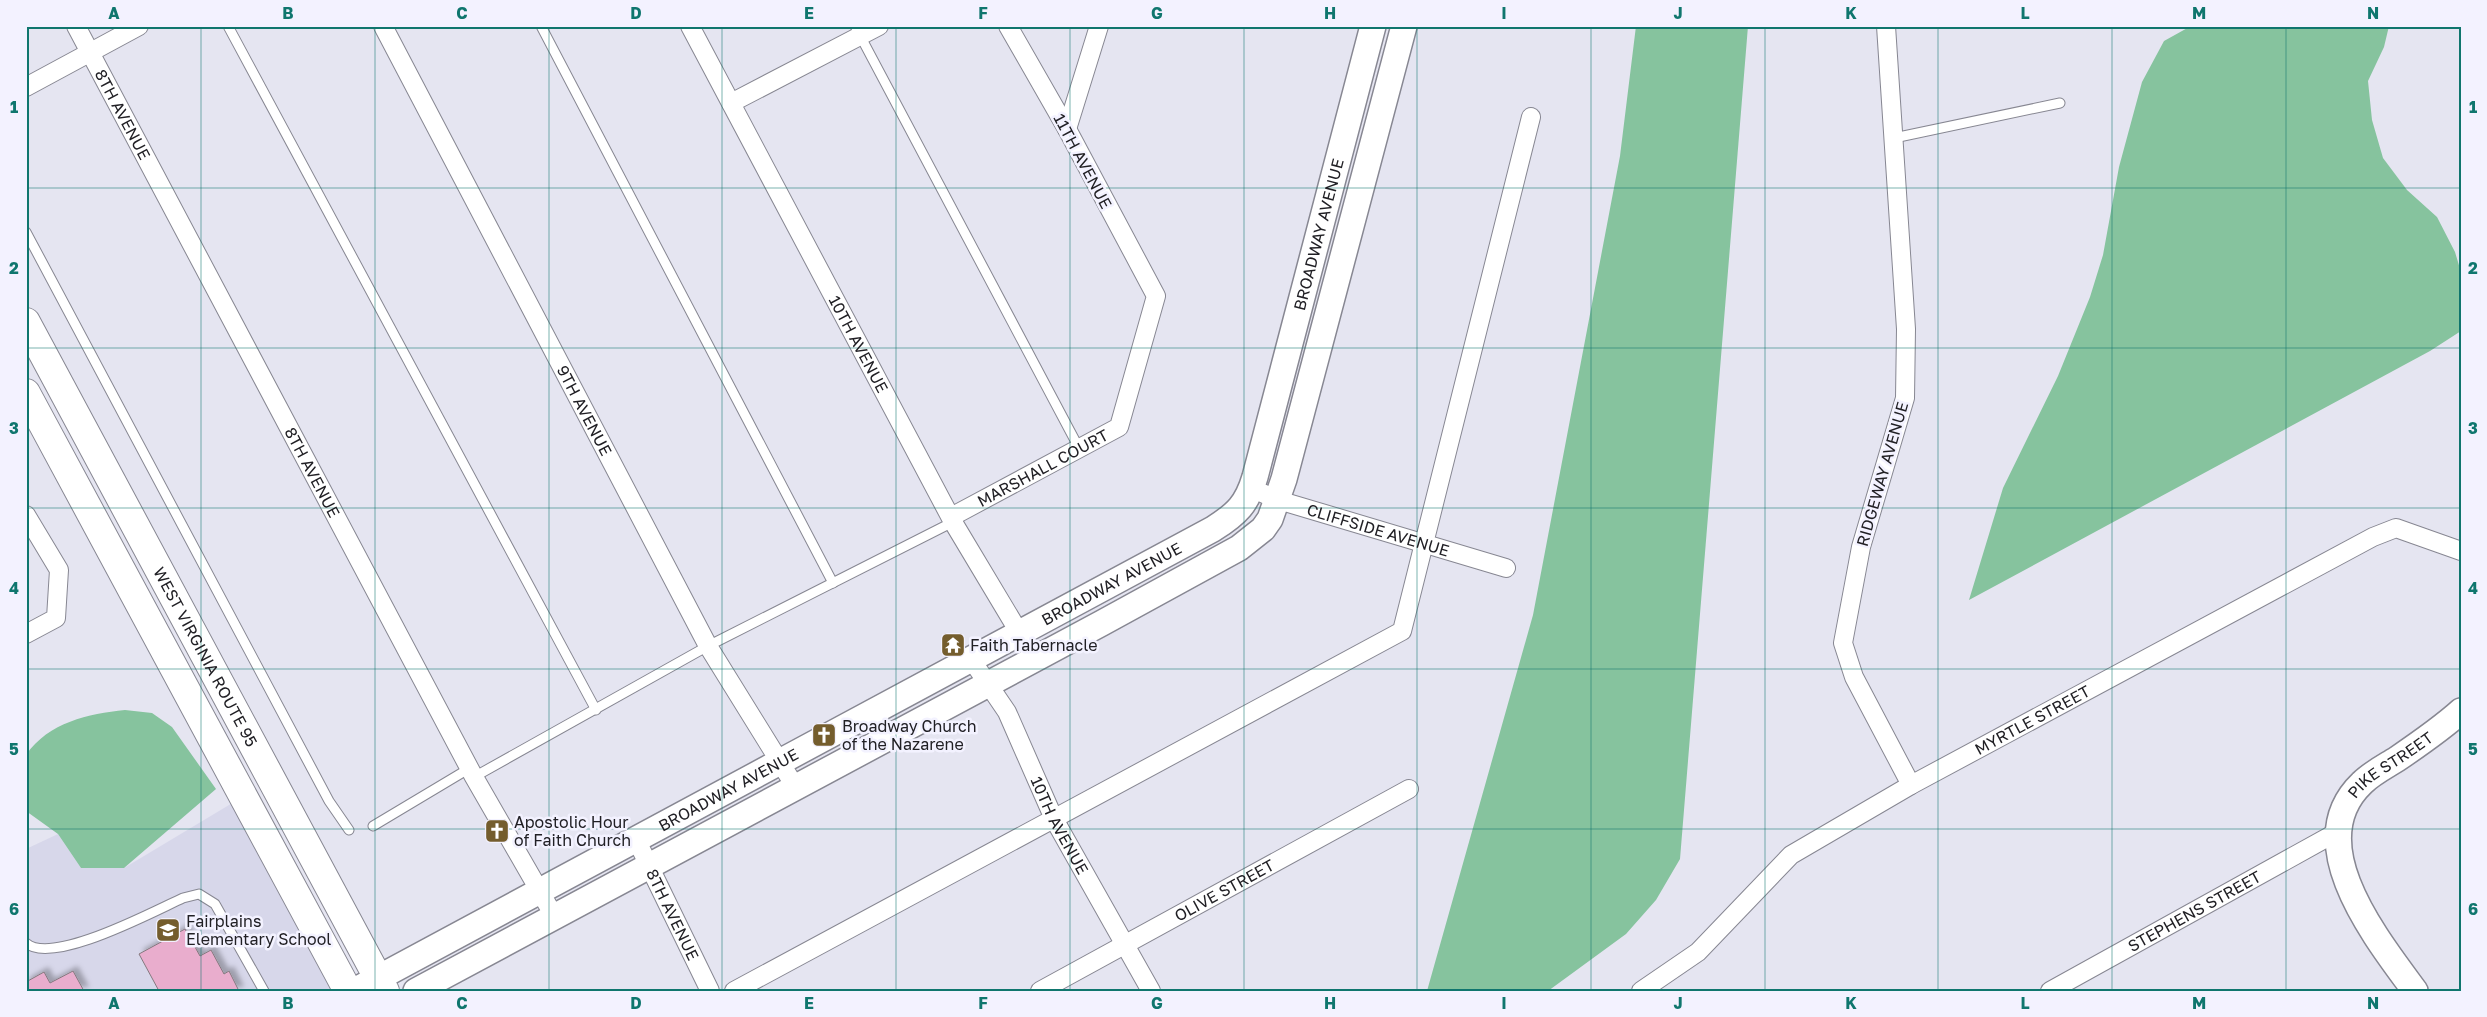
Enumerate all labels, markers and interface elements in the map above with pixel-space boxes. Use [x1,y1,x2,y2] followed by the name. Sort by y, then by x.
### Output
[108,3,120,23] text: A
[282,3,294,23] text: B
[456,3,468,23] text: C
[630,3,642,23] text: D
[804,3,814,23] text: E
[978,3,988,23] text: F
[1151,3,1163,23] text: G
[1324,3,1336,23] text: H
[1501,3,1507,23] text: I
[1673,3,1683,23] text: J
[1845,3,1857,23] text: K
[2020,3,2030,23] text: L
[2192,3,2206,23] text: M
[2367,3,2379,23] text: N
[91,66,155,163] street label: 8TH AVENUE
[10,97,18,117] text: 1
[2469,97,2477,117] text: 1
[1050,110,1116,212] street label: 11TH AVENUE
[1289,156,1348,312] street label: BROADWAY AVENUE
[9,258,19,278] text: 2
[2468,258,2478,278] text: 2
[825,292,893,396] street label: 10TH AVENUE
[553,362,616,459] street label: 9TH AVENUE
[1852,400,1912,548] street label: RIDGEWAY AVENUE
[9,418,19,438] text: 3
[2468,418,2478,438] text: 3
[280,424,345,521] street label: 8TH AVENUE
[974,425,1112,511] street label: MARSHALL COURT
[1305,499,1452,561] street label: CLIFFSIDE AVENUE
[1038,538,1185,629] street label: BROADWAY AVENUE
[149,563,262,750] street label: WEST VIRGINIA ROUTE 95
[9,578,19,598] text: 4
[2468,578,2478,598] text: 4
[940,632,966,658] temple icon: Faith Tabernacle
[970,635,1098,655] place label: Faith Tabernacle
[1971,681,2093,759] street label: MYRTLE STREET
[842,716,977,754] place label: Broadway Church of the Nazarene
[811,722,837,748] church icon: Broadway Church of the Nazarene
[2343,727,2437,802] street label: PIKE STREET
[9,739,19,759] text: 5
[2468,739,2478,759] text: 5
[655,744,802,835] street label: BROADWAY AVENUE
[1027,773,1093,878] street label: 10TH AVENUE
[514,812,631,850] place label: Apostolic Hour of Faith Church
[484,818,510,844] church icon: Apostolic Hour of Faith Church
[1171,855,1278,926] street label: OLIVE STREET
[642,866,703,964] street label: 8TH AVENUE
[2124,866,2265,956] street label: STEPHENS STREET
[9,899,19,919] text: 6
[2468,899,2478,919] text: 6
[186,911,331,949] place label: Fairplains Elementary School
[155,917,181,943] school or university icon: Fairplains Elementary School
[108,993,120,1013] text: A
[282,993,294,1013] text: B
[456,993,468,1013] text: C
[630,993,642,1013] text: D
[804,993,814,1013] text: E
[978,993,988,1013] text: F
[1151,993,1163,1013] text: G
[1324,993,1336,1013] text: H
[1501,993,1507,1013] text: I
[1673,993,1683,1013] text: J
[1845,993,1857,1013] text: K
[2020,993,2030,1013] text: L
[2192,993,2206,1013] text: M
[2367,993,2379,1013] text: N

